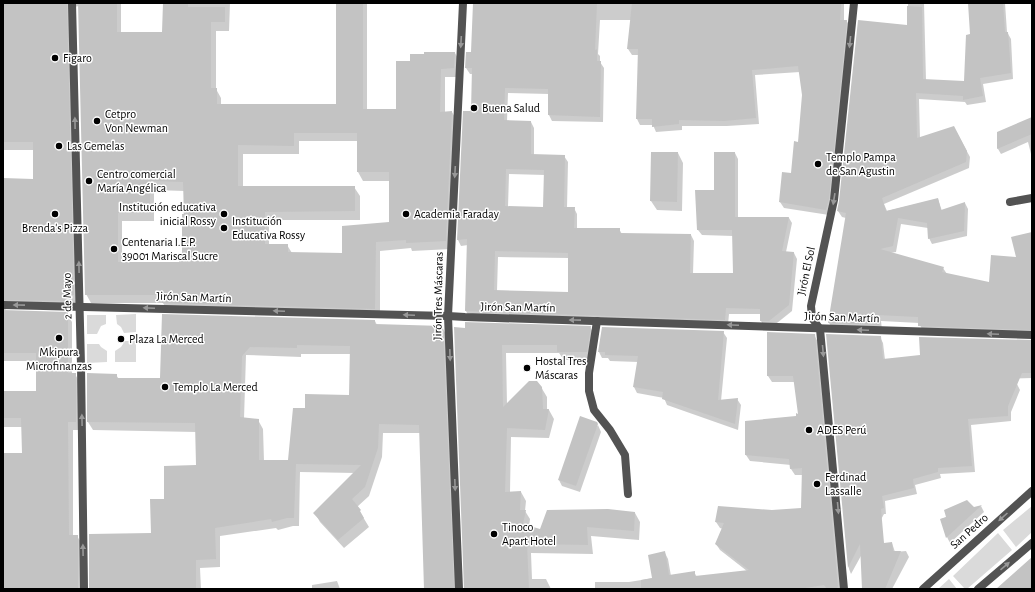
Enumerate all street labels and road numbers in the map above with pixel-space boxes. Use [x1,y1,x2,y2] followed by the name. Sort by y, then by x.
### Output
[795,246,817,296] street label: Jirón El Sol
[431,252,445,340] street label: Jirón Tres Máscaras
[61,272,74,319] street label: 2 de Mayo
[156,290,232,304] street label: Jirón San Martín
[480,300,556,314] street label: Jirón San Martín
[804,310,880,324] street label: Jirón San Martín
[948,511,990,551] street label: San Pedro

